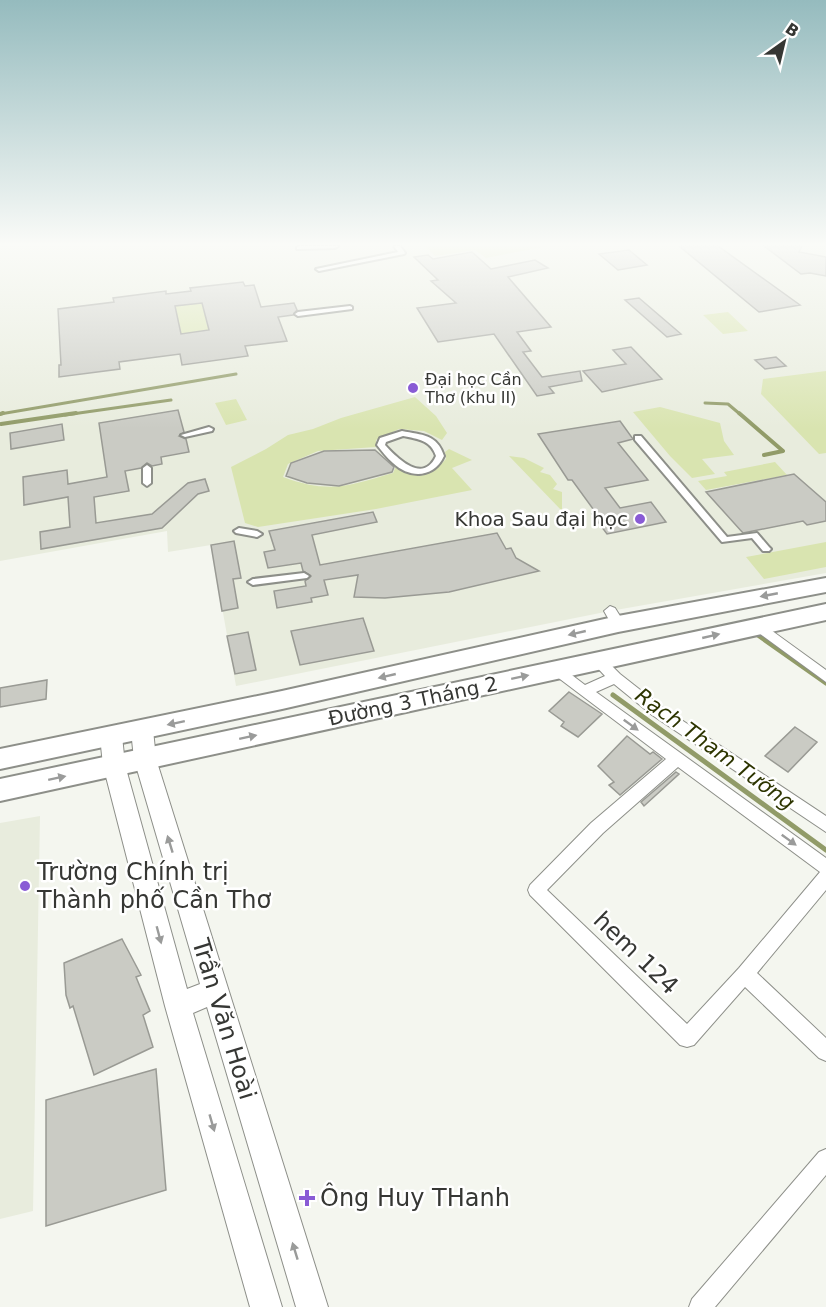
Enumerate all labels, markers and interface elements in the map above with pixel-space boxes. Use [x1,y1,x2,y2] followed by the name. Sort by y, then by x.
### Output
[754,12,814,72] north arrow
[782,19,802,41] text: B
[424,370,522,407] place label: Đại học Cần Thơ (khu II)
[406,381,420,395] marker: Đại học Cần Thơ (khu II)
[455,507,628,531] place label: Khoa Sau đại học
[633,512,647,526] marker: Khoa Sau đại học
[759,591,778,600] one-way arrow
[567,629,586,638] one-way arrow
[702,631,721,640] one-way arrow
[326,671,500,731] street label: Đường 3 Tháng 2
[378,672,396,682] one-way arrow
[511,672,530,682] one-way arrow
[631,683,799,815] water label: Rạch Tham Tướng
[166,719,185,728] one-way arrow
[624,719,639,731] one-way arrow
[239,732,258,741] one-way arrow
[48,772,66,782] one-way arrow
[780,834,796,846] one-way arrow
[165,835,174,853] one-way arrow
[36,858,272,914] place label: Trường Chính trị Thành phố Cần Thơ
[18,879,32,893] marker: Trường Chính trị Thành phố Cần Thơ
[588,906,684,1000] street label: hem 124
[155,926,165,944] one-way arrow
[186,934,262,1103] street label: Trần Văn Hoài
[208,1114,217,1132] one-way arrow
[320,1182,510,1212] place label: Ông Huy THanh
[298,1189,316,1207] marker: Ông Huy THanh
[290,1242,299,1260] one-way arrow

